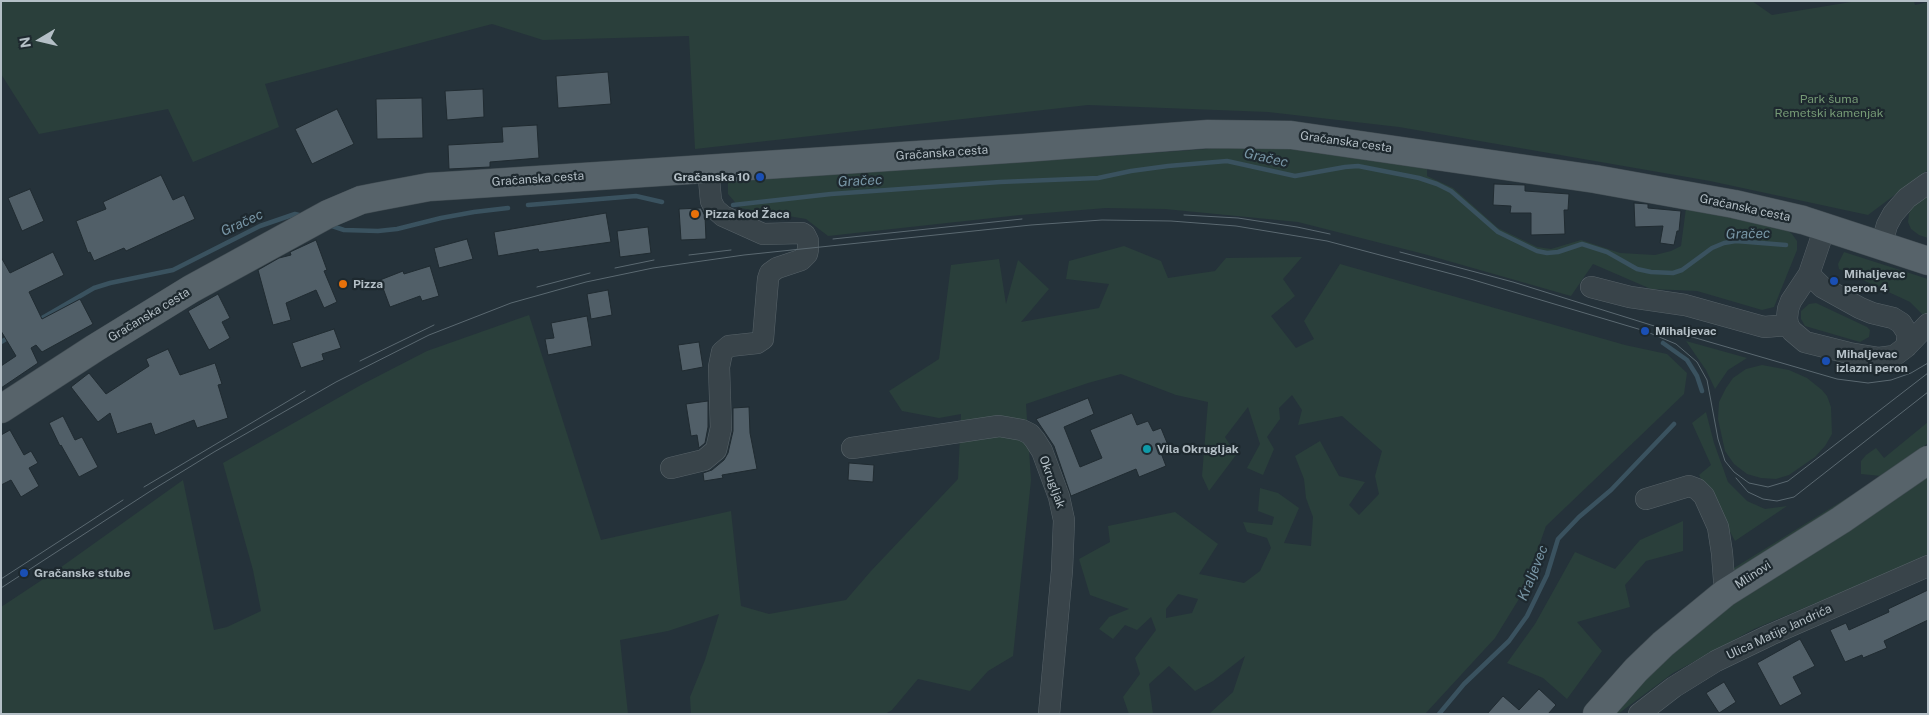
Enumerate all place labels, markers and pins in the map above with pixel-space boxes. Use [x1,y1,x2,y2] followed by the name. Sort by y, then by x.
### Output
[673,170,750,184] place label: Gračanska 10
[754,171,766,183] marker: Gračanska 10
[705,207,790,221] place label: Pizza kod Žaca
[689,208,701,220] marker: Pizza kod Žaca
[1844,267,1906,295] place label: Mihaljevac peron 4
[1828,275,1840,287] marker: Mihaljevac peron 4
[353,277,383,291] place label: Pizza
[337,278,349,290] marker: Pizza
[1655,324,1717,338] place label: Mihaljevac
[1639,325,1651,337] marker: Mihaljevac
[1836,347,1908,375] place label: Mihaljevac izlazni peron
[1820,355,1832,367] marker: Mihaljevac izlazni peron
[1157,442,1239,456] place label: Vila Okrugljak
[1141,443,1153,455] marker: Vila Okrugljak
[34,566,130,580] place label: Gračanske stube
[18,567,30,579] marker: Gračanske stube

